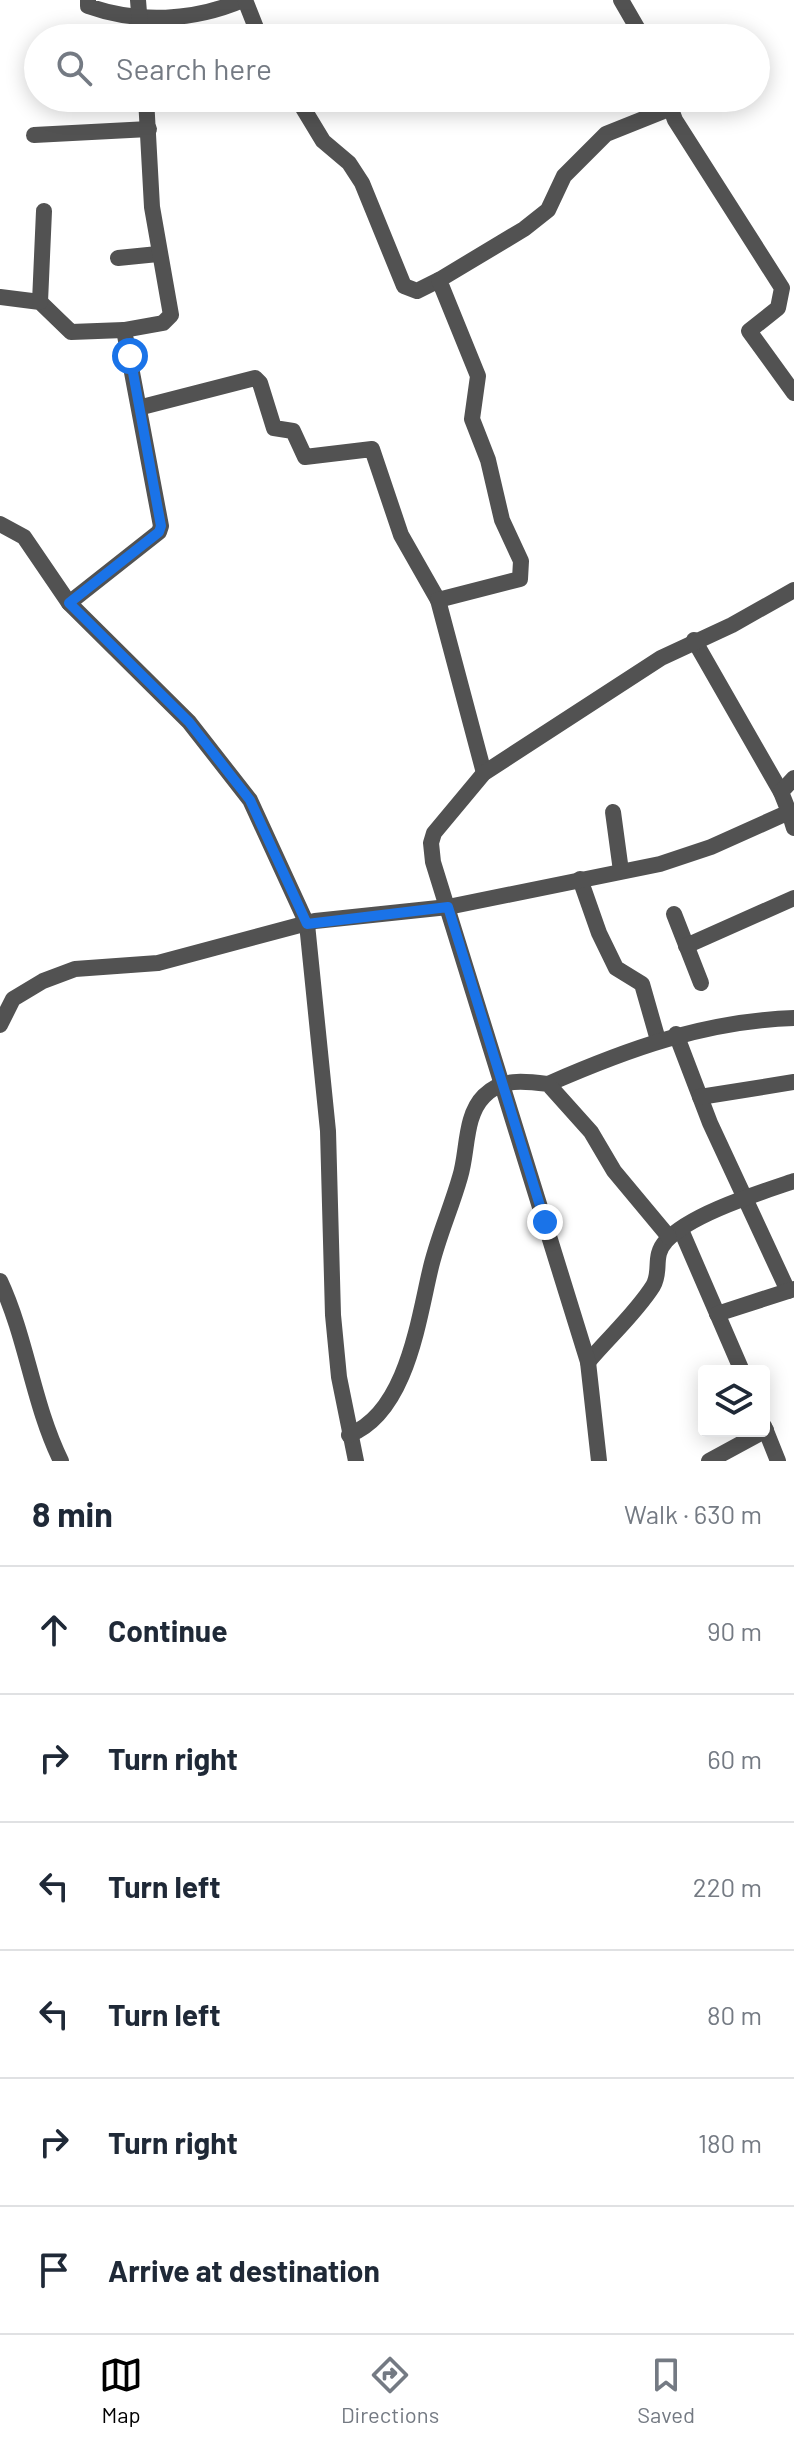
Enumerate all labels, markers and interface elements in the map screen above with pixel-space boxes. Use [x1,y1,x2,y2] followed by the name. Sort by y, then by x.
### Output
[24,24,770,112] search box
[52,46,96,90] icon: search
[116,50,272,86] text: Search here
[112,338,148,374] route start
[527,1204,563,1240] route end
[698,1365,770,1437] map controls
[698,1365,770,1437] button: layers
[32,1493,113,1534] text: 8 min
[624,1498,762,1529] text: Walk · 630 m
[32,1608,76,1652] icon: ahead
[108,1612,228,1648] text: Continue
[707,1615,762,1646] text: 90 m
[32,1736,76,1780] icon: right
[108,1740,238,1776] text: Turn right
[707,1743,762,1774] text: 60 m
[32,1864,76,1908] icon: left
[108,1868,221,1904] text: Turn left
[693,1871,762,1902] text: 220 m
[32,1992,76,2036] icon: left
[108,1996,221,2032] text: Turn left
[707,1999,762,2030] text: 80 m
[32,2120,76,2164] icon: right
[108,2124,238,2160] text: Turn right
[698,2127,762,2158] text: 180 m
[32,2248,76,2292] icon: arrive
[108,2252,380,2288] text: Arrive at destination
[99,2353,143,2427] tab: Map
[341,2353,439,2427] tab: Directions
[637,2353,695,2427] tab: Saved

